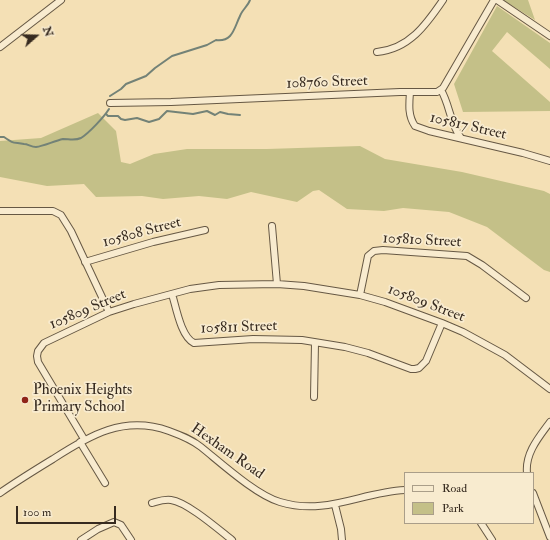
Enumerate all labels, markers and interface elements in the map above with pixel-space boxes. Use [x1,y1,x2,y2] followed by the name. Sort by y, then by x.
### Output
[16,16,56,56] north arrow
[40,25,56,39] text: N
[286,73,368,93] street label: 108760 Street
[428,109,508,145] street label: 105817 Street
[101,214,183,252] street label: 105808 Street
[382,230,462,252] street label: 105810 Street
[385,281,467,327] street label: 105809 Street
[47,286,129,334] street label: 105809 Street
[200,318,278,338] street label: 105811 Street
[33,382,132,417] place label: Phoenix Heights Primary School
[20,395,30,405] marker: Phoenix Heights Primary School
[187,420,267,484] street label: Hexham Road
[404,472,534,524] legend
[442,481,467,496] text: Road
[18,498,118,524] scale bar
[442,501,464,516] text: Park
[23,505,51,520] text: 100 m

